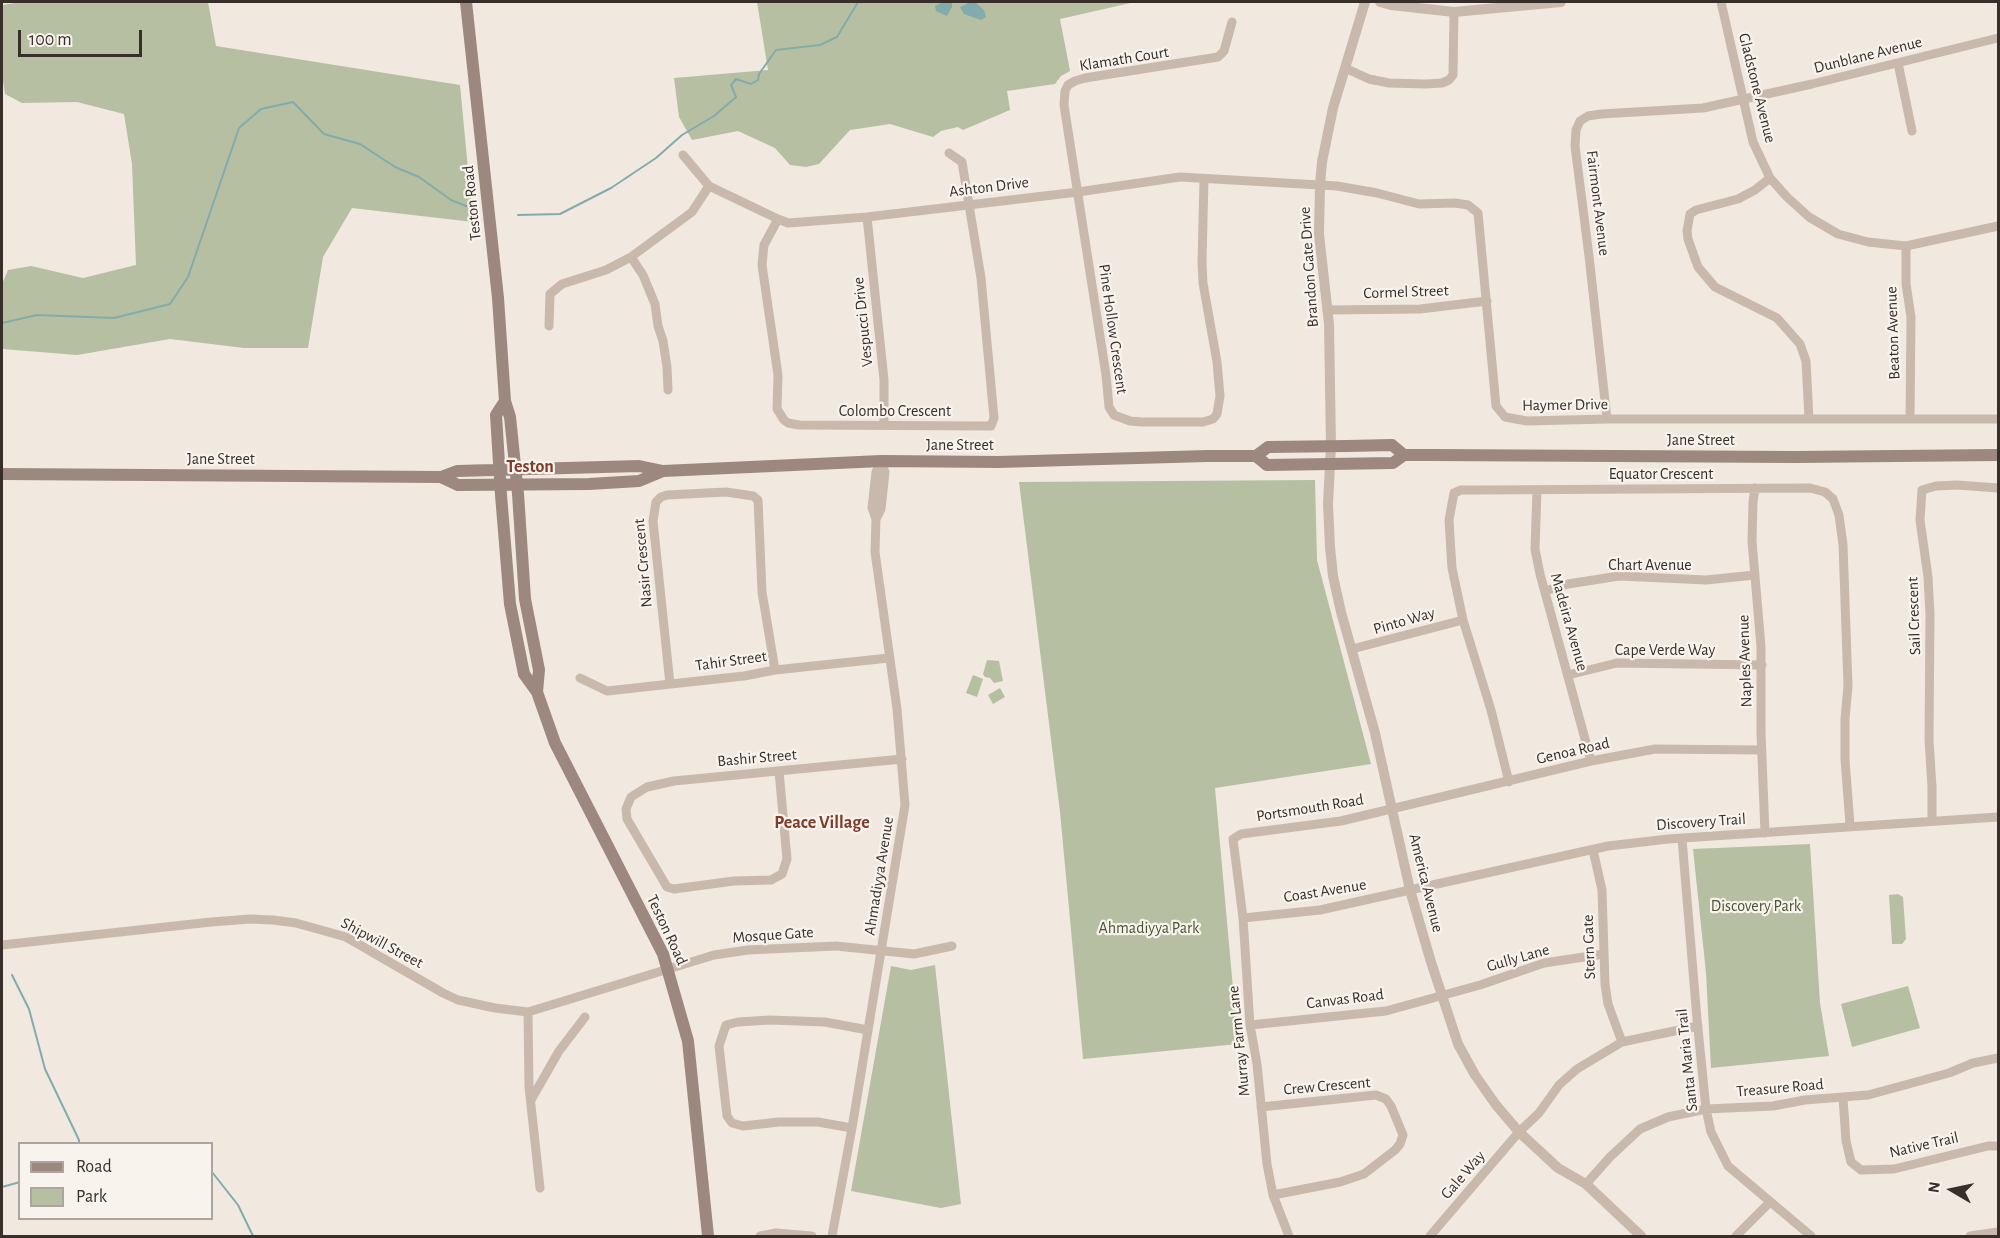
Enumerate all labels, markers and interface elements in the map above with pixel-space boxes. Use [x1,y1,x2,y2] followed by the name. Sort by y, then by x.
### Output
[21,18,146,56] scale bar
[29,31,72,49] text: 100 m
[1734,31,1780,145] street label: Gladstone Avenue
[1812,32,1924,78] street label: Dunblane Avenue
[1078,42,1170,76] street label: Klamath Court
[1582,149,1614,257] street label: Fairmont Avenue
[459,165,485,241] street label: Teston Road
[948,173,1030,201] street label: Ashton Drive
[1295,206,1323,328] street label: Brandon Gate Drive
[1094,263,1132,395] street label: Pine Hollow Crescent
[849,276,877,368] street label: Vespucci Drive
[1363,281,1449,303] street label: Cormel Street
[1882,286,1904,380] street label: Beaton Avenue
[1522,395,1608,415] street label: Haymer Drive
[839,401,951,421] street label: Colombo Crescent
[1667,430,1735,450] street label: Jane Street
[926,435,994,455] street label: Jane Street
[187,449,255,469] street label: Jane Street
[506,456,554,478] district label: Teston
[1609,464,1713,484] street label: Equator Crescent
[630,518,656,608] street label: Nasir Crescent
[1608,555,1692,575] street label: Chart Avenue
[1546,571,1592,673] street label: Madeira Avenue
[1903,576,1925,656] street label: Sail Crescent
[1371,603,1437,639] street label: Pinto Way
[1734,614,1756,708] street label: Naples Avenue
[1615,640,1715,660] street label: Cape Verde Way
[694,646,768,676] street label: Tahir Street
[1534,733,1612,769] street label: Genoa Road
[717,745,797,771] street label: Bashir Street
[1255,790,1365,826] street label: Portsmouth Road
[1656,809,1746,835] street label: Discovery Trail
[774,812,870,834] district label: Peace Village
[860,815,898,937] street label: Ahmadiyya Avenue
[1404,832,1448,934] street label: America Avenue
[1282,875,1368,907] street label: Coast Avenue
[642,892,692,968] street label: Teston Road
[1711,896,1801,916] park label: Discovery Park
[338,913,426,973] street label: Shipwill Street
[1578,914,1600,980] street label: Stern Gate
[1099,918,1199,938] park label: Ahmadiyya Park
[732,923,814,947] street label: Mosque Gate
[1484,940,1552,976] street label: Gully Lane
[1224,985,1254,1097] street label: Murray Farm Lane
[1305,985,1385,1013] street label: Canvas Road
[1672,1007,1702,1113] street label: Santa Maria Trail
[1283,1073,1371,1099] street label: Crew Crescent
[1736,1075,1824,1101] street label: Treasure Road
[1887,1128,1961,1162] street label: Native Trail
[18,1142,213,1220] legend
[1437,1147,1489,1203] street label: Gale Way
[76,1158,112,1176] text: Road
[1922,1160,1982,1220] north arrow
[1925,1180,1943,1194] text: N
[76,1188,107,1206] text: Park

